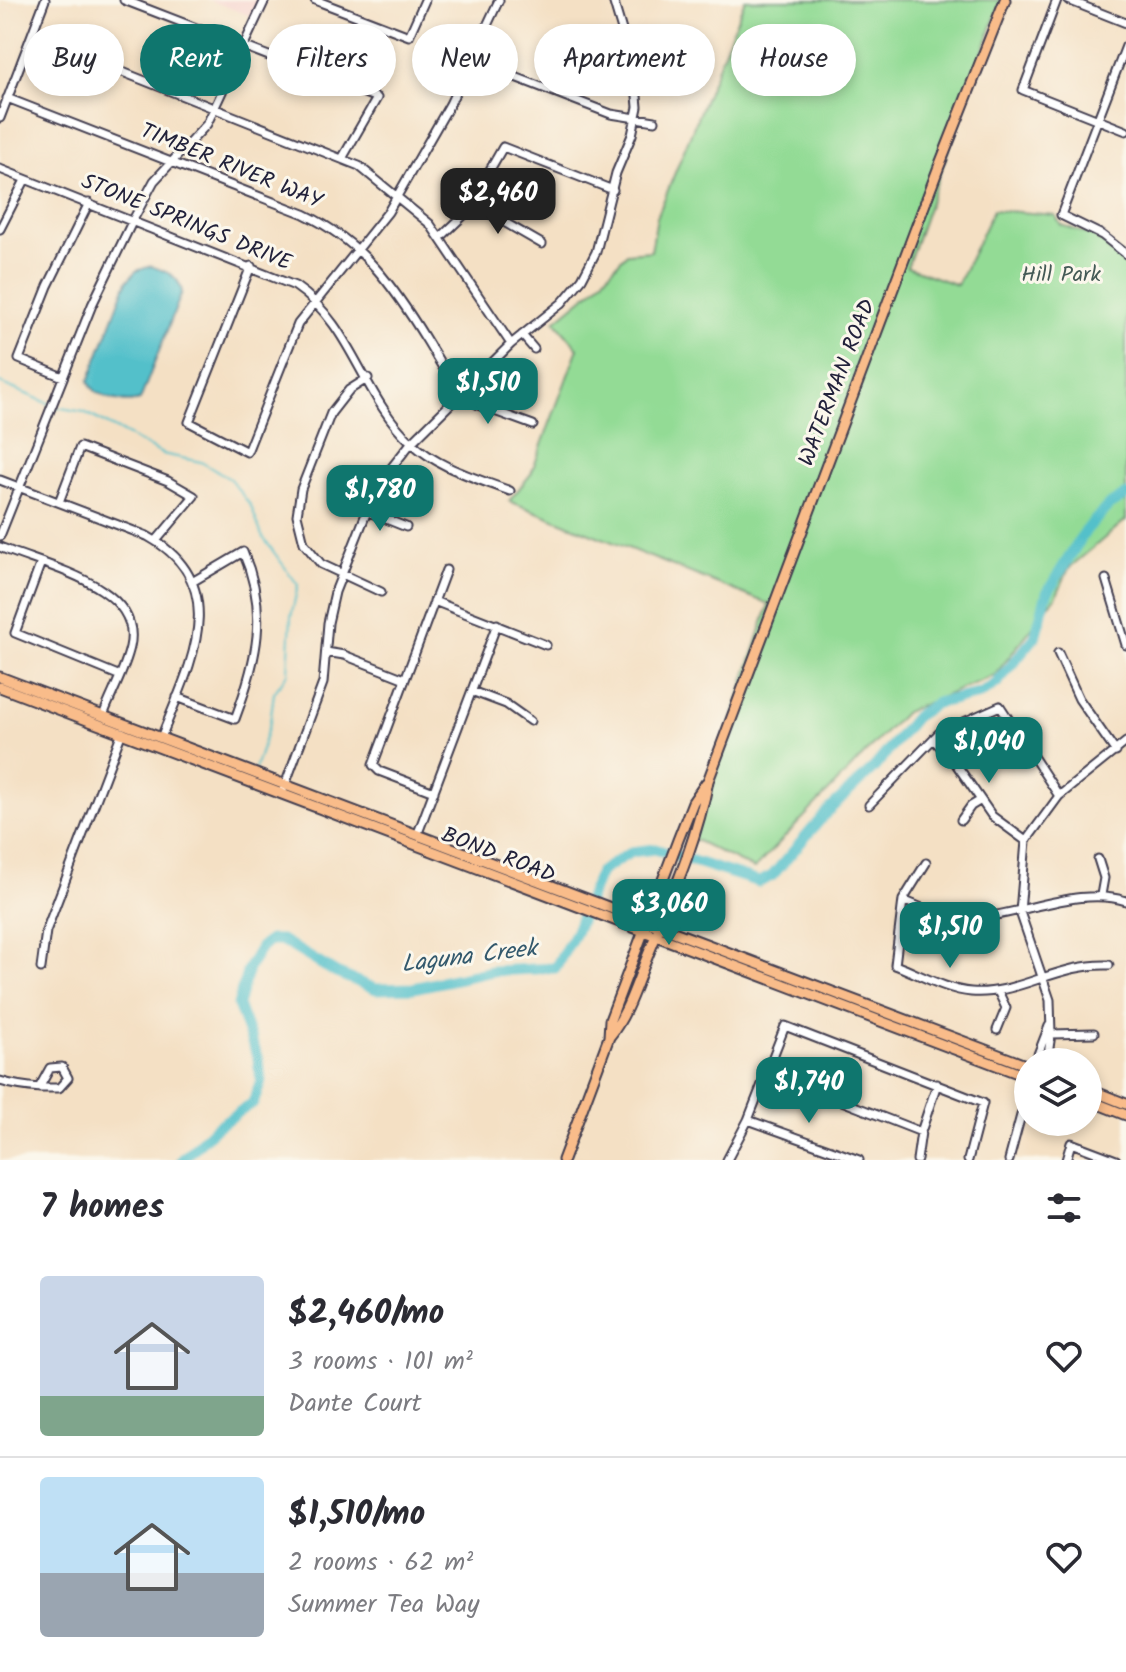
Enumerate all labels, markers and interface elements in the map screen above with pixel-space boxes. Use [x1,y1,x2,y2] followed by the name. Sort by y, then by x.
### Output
[24,24,124,96] chip: Buy
[140,24,251,96] chip: Rent
[267,24,396,96] chip: Filters
[412,24,518,96] chip: New
[534,24,715,96] chip: Apartment
[731,24,856,96] chip: House
[135,115,329,220] street label: TIMBER RIVER WAY
[76,165,297,282] street label: STONE SPRINGS DRIVE
[433,168,563,236] pin: $2,460
[459,173,537,215] text: $2,460
[1021,258,1101,293] park label: Hill Park
[790,294,886,472] street label: WATERMAN ROAD
[423,358,553,426] pin: $1,510
[456,363,520,405] text: $1,510
[315,465,445,533] pin: $1,780
[344,470,416,512] text: $1,780
[924,717,1054,785] pin: $1,040
[954,722,1024,764] text: $1,040
[436,818,560,894] street label: BOND ROAD
[604,879,734,947] pin: $3,060
[630,884,708,926] text: $3,060
[885,902,1015,970] pin: $1,510
[918,907,982,949] text: $1,510
[399,929,543,985] water label: Laguna Creek
[1014,1048,1102,1136] map controls
[1014,1048,1102,1136] button: layers
[744,1057,874,1125] pin: $1,740
[774,1062,844,1104] text: $1,740
[40,1181,164,1235] text: 7 homes
[1042,1186,1086,1230] icon: filters
[288,1287,444,1341] text: $2,460/mo
[104,1308,200,1404] icon: home
[1042,1334,1086,1378] icon: heart
[288,1341,473,1383] text: 3 rooms · 101 m²
[288,1383,422,1425] text: Dante Court
[288,1488,425,1542] text: $1,510/mo
[104,1509,200,1605] icon: home
[1042,1535,1086,1579] icon: heart
[288,1542,473,1584] text: 2 rooms · 62 m²
[288,1584,479,1626] text: Summer Tea Way

